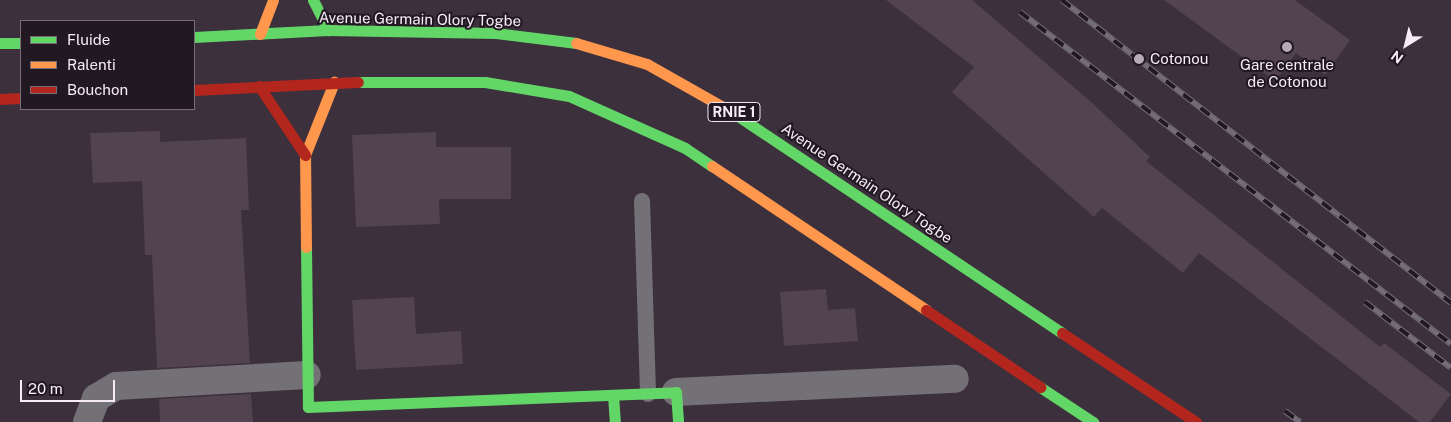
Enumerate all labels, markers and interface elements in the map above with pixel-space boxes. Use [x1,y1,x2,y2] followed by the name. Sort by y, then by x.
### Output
[319,8,521,30] street label: Avenue Germain Olory Togbe
[20,20,195,110] legend
[1381,20,1431,70] north arrow
[67,31,110,48] text: Fluide
[1281,41,1293,53] marker: Gare centrale de Cotonou
[1388,47,1406,67] text: N
[1150,50,1208,68] place label: Cotonou
[1132,52,1146,66] marker: Cotonou
[1240,55,1334,90] place label: Gare centrale de Cotonou
[67,56,116,73] text: Ralenti
[67,81,128,98] text: Bouchon
[706,100,762,124] road number: RNIE 1
[778,119,956,247] street label: Avenue Germain Olory Togbe
[22,370,118,402] scale bar
[28,380,63,397] text: 20 m

